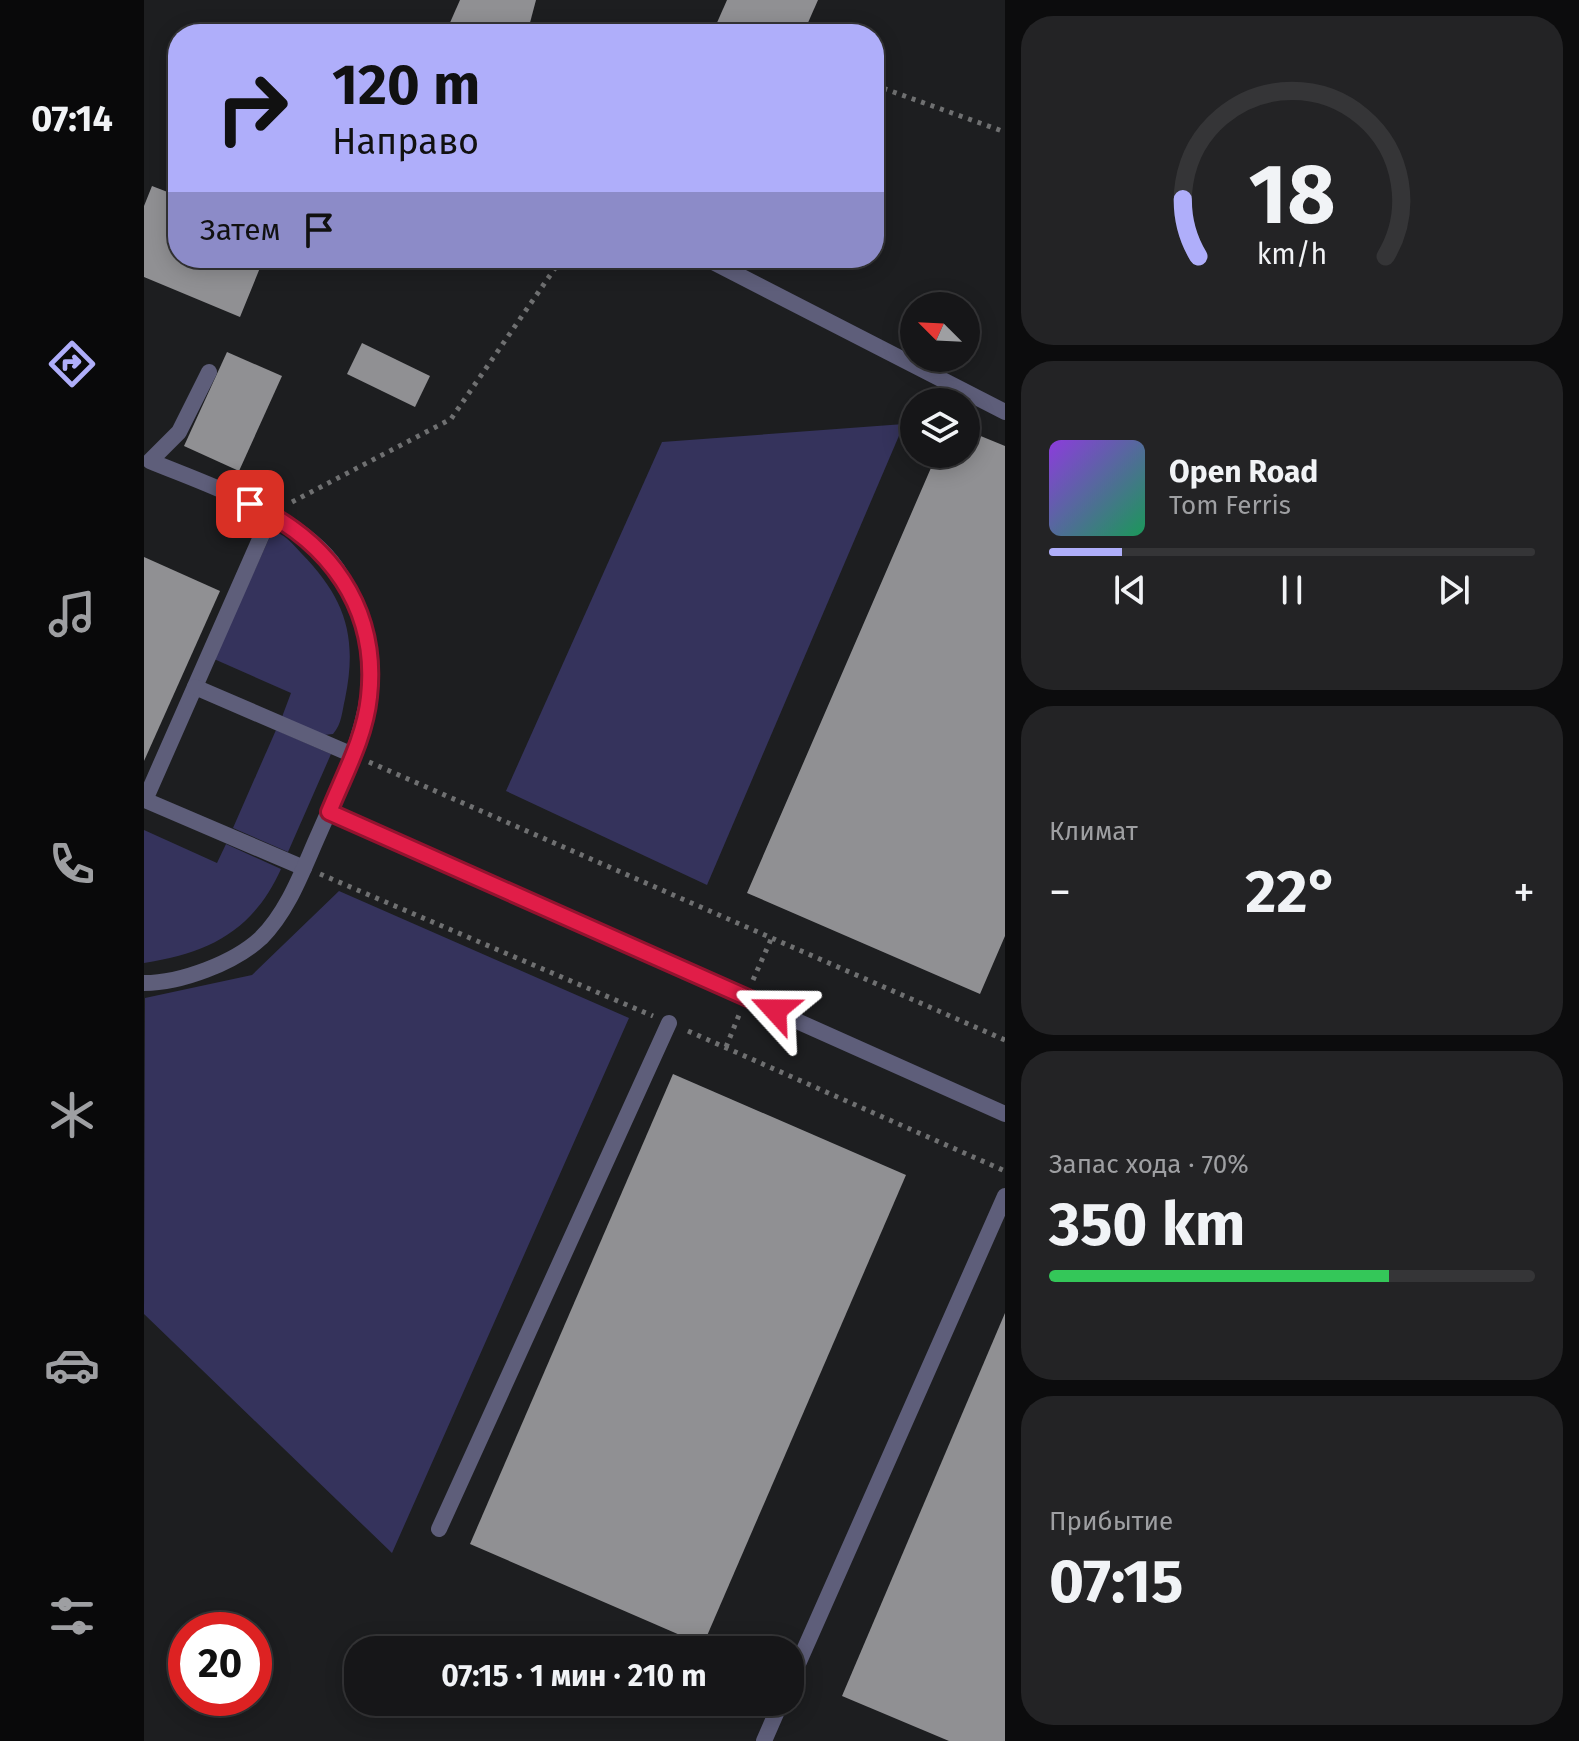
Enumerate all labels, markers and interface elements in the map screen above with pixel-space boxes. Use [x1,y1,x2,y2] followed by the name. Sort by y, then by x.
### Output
[332,52,480,119] text: 120 m
[200,56,304,160] icon: right
[31,97,113,141] text: 07:14
[332,120,479,164] text: Направо
[1249,144,1335,244] text: 18
[297,208,341,252] icon: arrive
[200,212,281,248] text: Затем
[1257,237,1327,272] text: km/h
[900,292,980,372] north arrow
[900,292,980,468] map controls
[44,336,100,392] icon: directions
[900,388,980,468] button: layers
[1169,454,1318,490] text: Open Road
[216,470,284,538] pin
[228,482,272,526] icon: arrive
[1169,490,1291,521] text: Tom Ferris
[1108,568,1152,612] icon: previous
[1270,568,1314,612] icon: pause
[1432,568,1476,612] icon: next
[44,586,100,642] icon: music
[1049,816,1138,847] text: Климат
[44,836,100,892] icon: phone
[1245,856,1339,928] text: 22°
[1049,866,1071,919] text: −
[1513,866,1535,919] text: +
[733,968,817,1052] position arrow
[44,1087,100,1143] icon: climate
[1049,1149,1249,1180] text: Запас хода · 70%
[1049,1189,1246,1261] text: 350 km
[44,1337,100,1393] icon: car
[1049,1506,1173,1537] text: Прибытие
[1049,1546,1183,1618] text: 07:15
[44,1588,100,1644] icon: filters
[168,1612,272,1716] speed limit sign: 20
[441,1658,707,1694] text: 07:15 · 1 мин · 210 m

